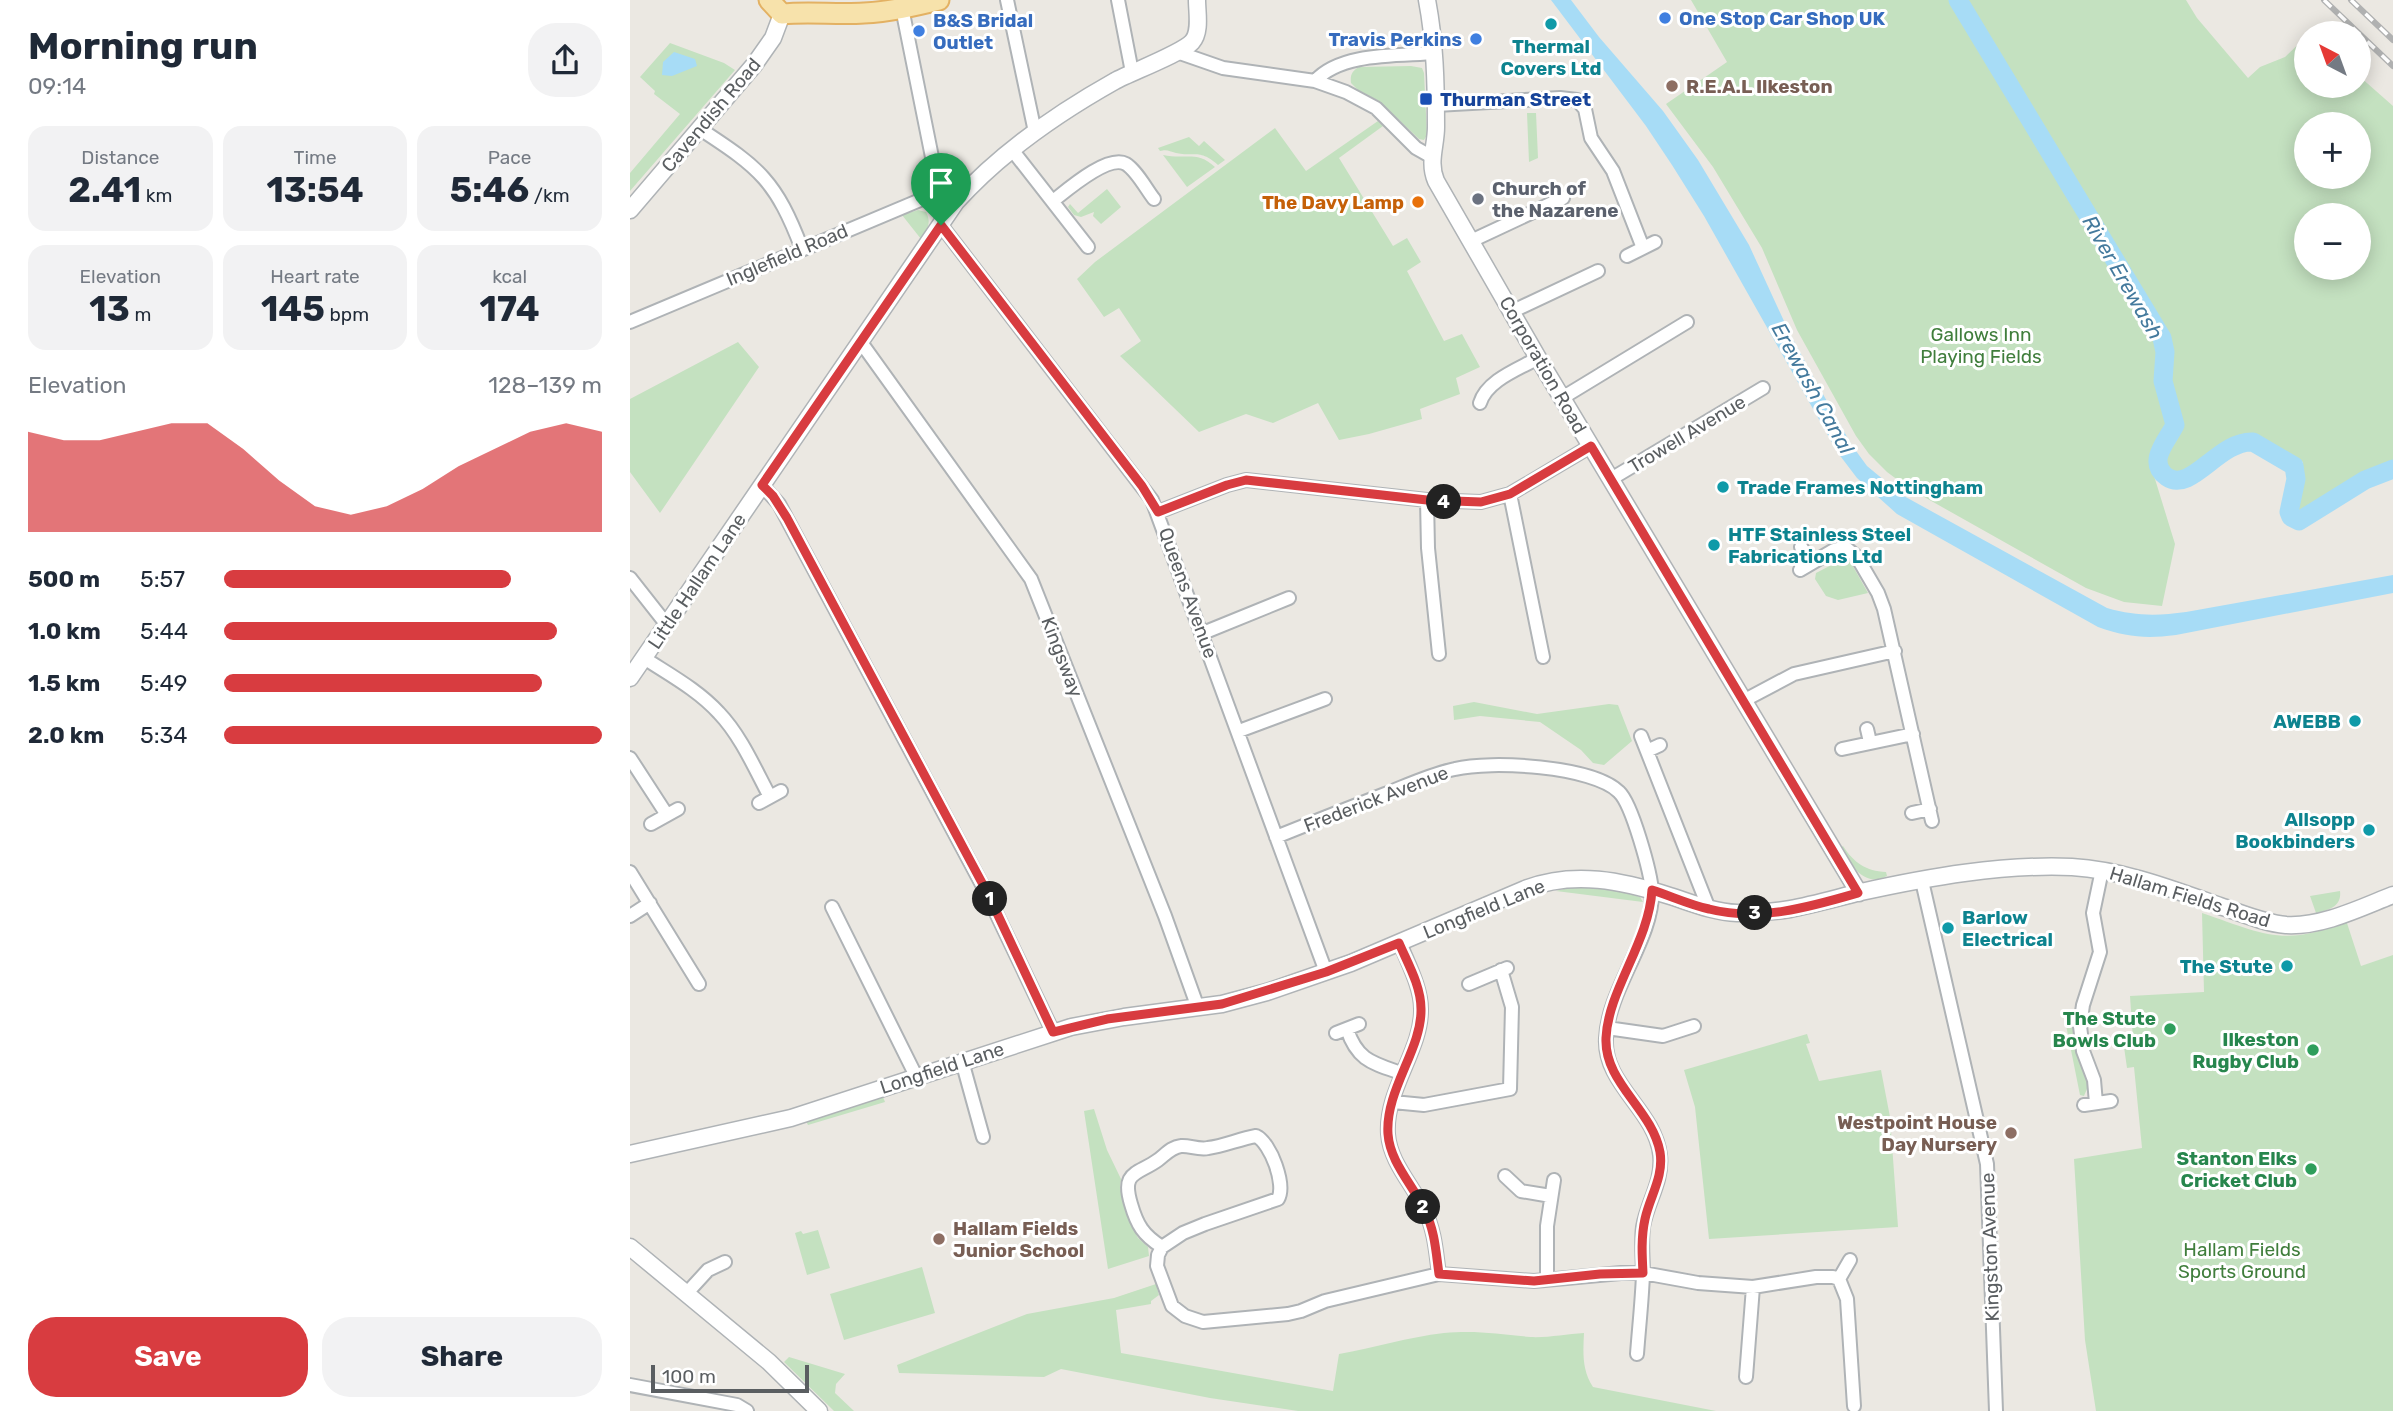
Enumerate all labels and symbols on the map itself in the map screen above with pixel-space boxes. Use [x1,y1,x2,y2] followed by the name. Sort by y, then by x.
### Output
[1679,7,1885,30] place label: One Stop Car Shop UK
[933,9,1033,54] place label: B&S Bridal Outlet
[1657,10,1673,26] marker: One Stop Car Shop UK
[1543,16,1559,32] marker: Thermal Covers Ltd
[2294,21,2371,98] north arrow
[911,23,927,39] marker: B&S Bridal Outlet
[1328,28,1462,51] place label: Travis Perkins
[1468,31,1484,47] marker: Travis Perkins
[1500,35,1602,80] place label: Thermal Covers Ltd
[657,53,765,177] street label: Cavendish Road
[1686,75,1833,98] place label: R.E.A.L Ilkeston
[1664,78,1680,94] marker: R.E.A.L Ilkeston
[1440,88,1591,111] place label: Thurman Street
[1418,91,1434,107] marker: Thurman Street
[911,153,971,225] pin
[1492,177,1618,222] place label: Church of the Nazarene
[1262,191,1404,214] place label: The Davy Lamp
[1470,191,1486,207] marker: Church of the Nazarene
[1410,194,1426,210] marker: The Davy Lamp
[2077,210,2169,344] water label: River Erewash
[723,219,851,291] street label: Inglefield Road
[1494,292,1592,438] street label: Corporation Road
[1767,318,1860,459] water label: Erewash Canal
[1920,323,2042,368] park label: Gallows Inn Playing Fields
[1624,390,1750,478] street label: Trowell Avenue
[1737,476,1983,499] place label: Trade Frames Nottingham
[1715,479,1731,495] marker: Trade Frames Nottingham
[1426,484,1462,520] pin: 4
[643,509,751,653] street label: Little Hallam Lane
[1728,523,1911,568] place label: HTF Stainless Steel Fabrications Ltd
[1154,524,1222,662] street label: Queens Avenue
[1706,537,1722,553] marker: HTF Stainless Steel Fabrications Ltd
[1036,614,1088,700] street label: Kingsway
[2273,710,2341,733] place label: AWEBB
[2347,713,2363,729] marker: AWEBB
[1300,761,1452,837] street label: Frederick Avenue
[2235,808,2355,853] place label: Allsopp Bookbinders
[2361,822,2377,838] marker: Allsopp Bookbinders
[2107,862,2273,932] street label: Hallam Fields Road
[1420,874,1548,944] street label: Longfield Lane
[972,881,1008,916] pin: 1
[1738,895,1772,930] pin: 3
[1962,906,2053,951] place label: Barlow Electrical
[1940,920,1956,936] marker: Barlow Electrical
[2180,955,2273,978] place label: The Stute
[2279,958,2295,974] marker: The Stute
[2052,1007,2156,1052] place label: The Stute Bowls Club
[2162,1021,2178,1037] marker: The Stute Bowls Club
[2192,1028,2299,1073] place label: Ilkeston Rugby Club
[877,1037,1007,1099] street label: Longfield Lane
[2305,1042,2321,1058] marker: Ilkeston Rugby Club
[1837,1111,1998,1156] place label: Westpoint House Day Nursery
[2003,1125,2019,1141] marker: Westpoint House Day Nursery
[2176,1147,2297,1192] place label: Stanton Elks Cricket Club
[2303,1161,2319,1177] marker: Stanton Elks Cricket Club
[1976,1172,2004,1322] street label: Kingston Avenue
[1406,1190,1440,1224] pin: 2
[953,1217,1084,1262] place label: Hallam Fields Junior School
[931,1231,947,1247] marker: Hallam Fields Junior School
[2178,1238,2306,1283] park label: Hallam Fields Sports Ground
[651,1362,808,1394] scale bar

